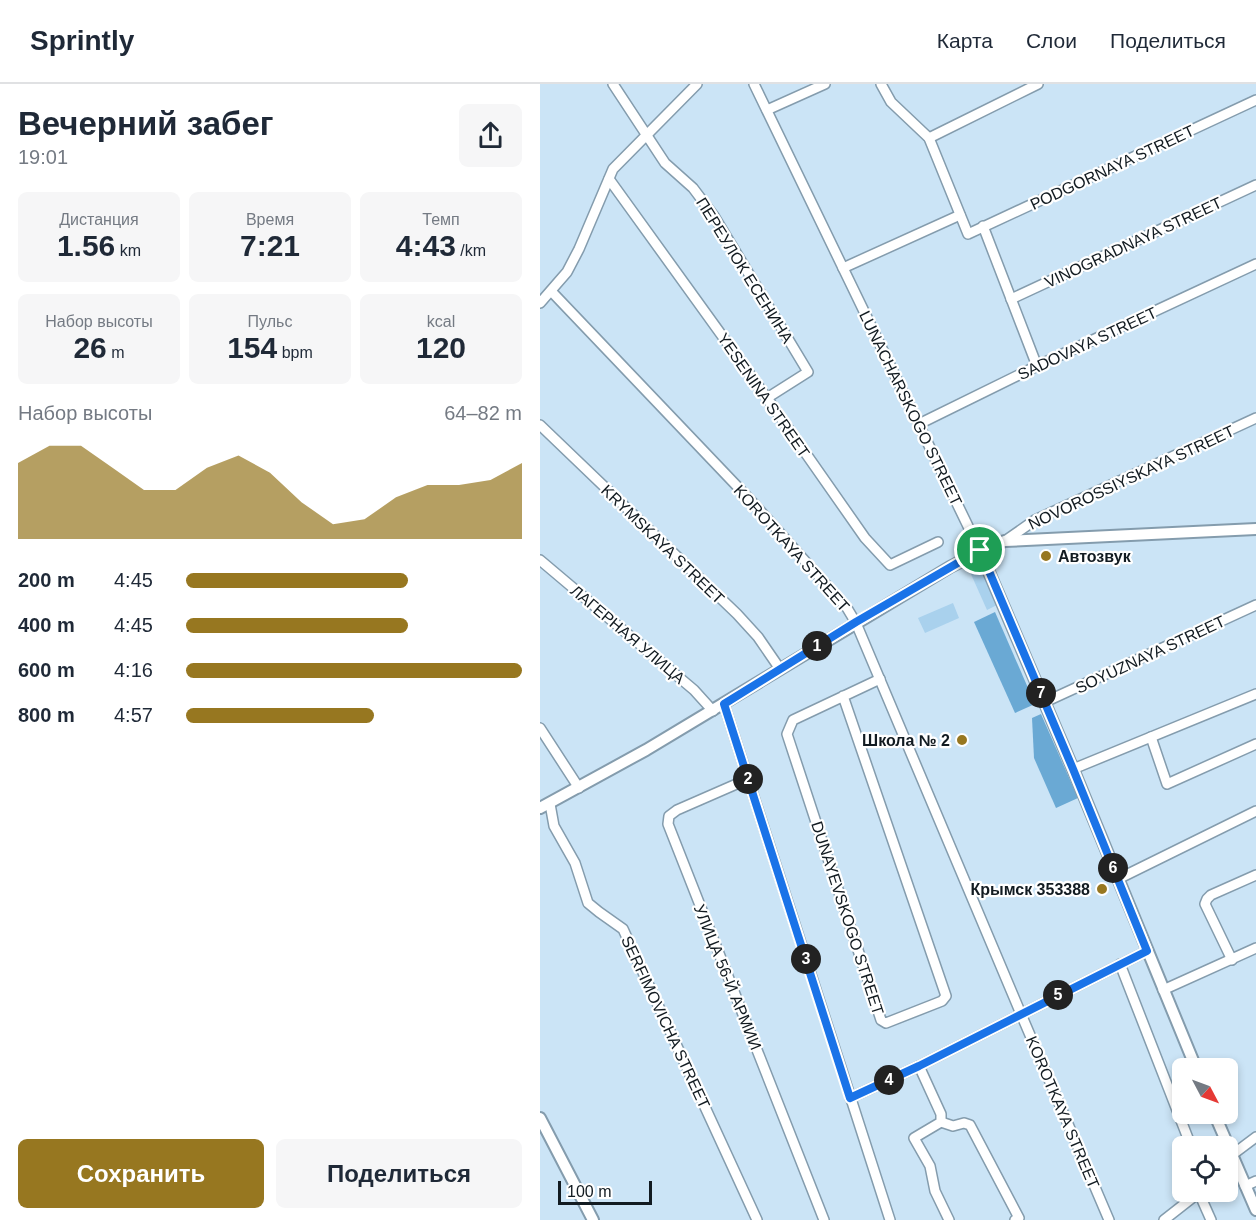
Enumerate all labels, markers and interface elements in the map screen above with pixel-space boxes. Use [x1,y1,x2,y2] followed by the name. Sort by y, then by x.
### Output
[30,25,134,56] text: Sprintly
[937,29,993,52] text: Карта
[1026,29,1077,52] text: Слои
[1110,29,1226,52] text: Поделиться
[459,104,522,167] button: share
[18,105,274,142] text: Вечерний забег
[1028,122,1197,213] street label: PODGORNAYA STREET
[18,146,68,168] text: 19:01
[1042,194,1225,291] street label: VINOGRADNAYA STREET
[693,195,796,346] street label: ПЕРЕУЛОК ЕСЕНИНА
[59,211,139,228] text: Дистанция
[246,211,294,228] text: Время
[422,211,460,228] text: Темп
[57,229,115,262] text: 1.56
[240,229,300,262] text: 7:21
[396,229,456,262] text: 4:43
[115,242,141,259] text: km
[456,242,486,259] text: /km
[1015,304,1159,383] street label: SADOVAYA STREET
[856,308,965,508] street label: LUNACHARSKOGO STREET
[45,313,153,330] text: Набор высоты
[248,313,292,330] text: Пульс
[427,313,455,330] text: kcal
[714,330,813,461] street label: YESENINA STREET
[73,331,107,364] text: 26
[227,331,277,364] text: 154
[416,331,466,364] text: 120
[107,344,125,361] text: m
[277,344,313,361] text: bpm
[18,402,152,424] text: Набор высоты
[444,402,522,424] text: 64–82 m
[1026,422,1237,533] street label: NOVOROSSIYSKAYA STREET
[598,481,728,607] street label: KRYMSKAYA STREET
[730,482,853,615] street label: KOROTKAYA STREET
[954,524,1005,575] pin
[963,533,996,566] icon: arrive
[1058,548,1132,565] place label: Автозвук
[1039,549,1053,563] marker: Автозвук
[18,569,75,591] text: 200 m
[114,569,153,591] text: 4:45
[567,582,688,687] street label: ЛАГЕРНАЯ УЛИЦА
[1073,612,1228,697] street label: SOYUZNAYA STREET
[18,614,75,636] text: 400 m
[114,614,153,636] text: 4:45
[802,631,832,661] pin: 1
[813,637,821,654] text: 1
[18,659,75,681] text: 600 m
[114,659,153,681] text: 4:16
[1026,678,1056,708] pin: 7
[1037,684,1045,701] text: 7
[18,704,75,726] text: 800 m
[114,704,153,726] text: 4:57
[862,732,950,749] place label: Школа № 2
[955,733,969,747] marker: Школа № 2
[733,764,763,794] pin: 2
[744,770,752,787] text: 2
[808,819,887,1017] street label: DUNAYEVSKOGO STREET
[1098,853,1128,883] pin: 6
[1109,859,1117,876] text: 6
[970,881,1090,898] place label: Крымск 353388
[1095,882,1109,896] marker: Крымск 353388
[691,902,765,1052] street label: УЛИЦА 56-Й АРМИИ
[618,933,713,1111] street label: SERFIMOVICHA STREET
[791,944,821,974] pin: 3
[802,950,810,967] text: 3
[1043,980,1073,1010] pin: 5
[1054,986,1062,1003] text: 5
[1023,1033,1102,1191] street label: KOROTKAYA STREET
[1172,1058,1238,1124] north arrow
[1172,1058,1238,1202] map controls
[874,1065,904,1095] pin: 4
[885,1071,893,1088] text: 4
[1172,1136,1238,1202] button: locate
[18,1139,264,1208] button: Сохранить
[276,1139,522,1208] button: Поделиться
[558,1178,652,1206] scale bar
[567,1183,611,1200] text: 100 m

